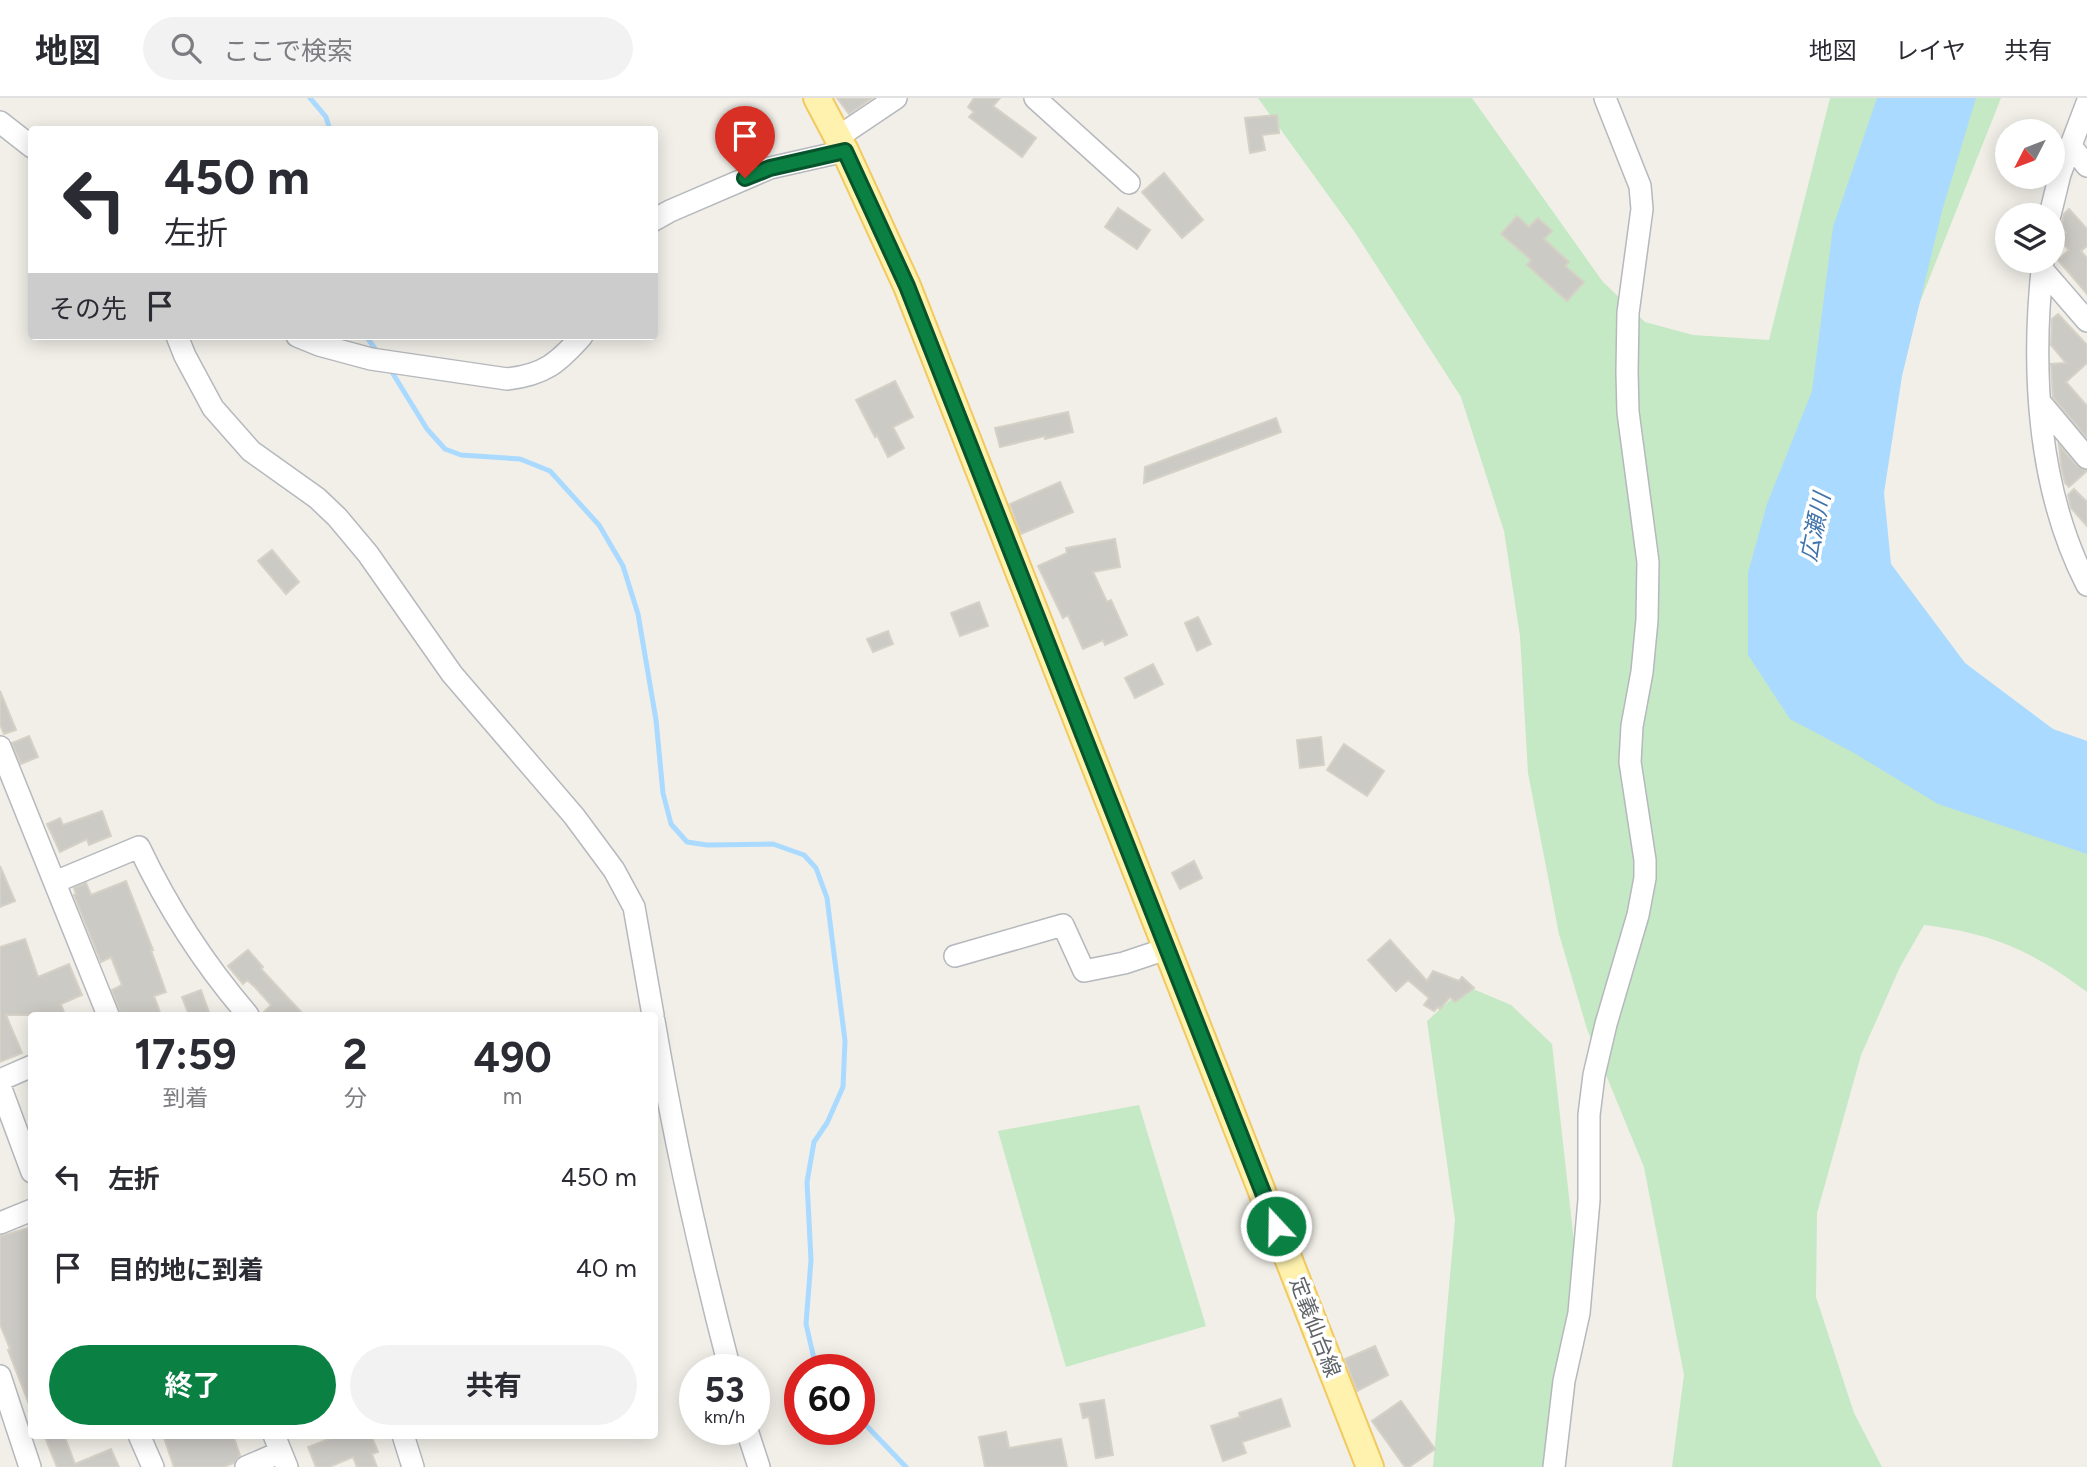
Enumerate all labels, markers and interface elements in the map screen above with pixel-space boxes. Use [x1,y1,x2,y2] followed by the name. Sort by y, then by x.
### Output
[143,17,633,80] search box
[167,29,205,67] icon: search
[35,31,101,70] text: 地図
[223,35,353,67] text: ここで検索
[1809,36,1857,65] text: 地図
[1895,36,1966,65] text: レイヤ
[2004,36,2052,65] text: 共有
[715,106,775,178] pin
[726,117,764,155] icon: arrive
[1995,119,2065,189] north arrow
[1995,119,2065,273] map controls
[164,147,310,206] text: 450 m
[49,154,140,245] icon: left
[1995,203,2065,273] button: layers
[164,214,228,252] text: 左折
[141,287,179,325] icon: arrive
[49,293,127,325] text: その先
[1794,487,1836,564] water label: 広瀬川
[134,1029,237,1080] text: 17:59
[343,1029,367,1080] text: 2
[474,1032,552,1083] text: 490
[503,1082,522,1110] text: m
[162,1084,208,1112] text: 到着
[344,1084,367,1112] text: 分
[49,1158,87,1196] icon: left
[561,1161,637,1193] text: 450 m
[108,1163,160,1195] text: 左折
[1239,1189,1313,1263] position arrow
[49,1249,87,1287] icon: arrive
[576,1252,637,1284] text: 40 m
[108,1254,264,1286] text: 目的地に到着
[1285,1273,1346,1380] street label: 定義仙台線
[49,1345,336,1425] button: 終了
[350,1345,637,1425] button: 共有
[784,1354,875,1445] speed limit sign: 60
[705,1369,744,1411] text: 53
[704,1406,745,1428] text: km/h

